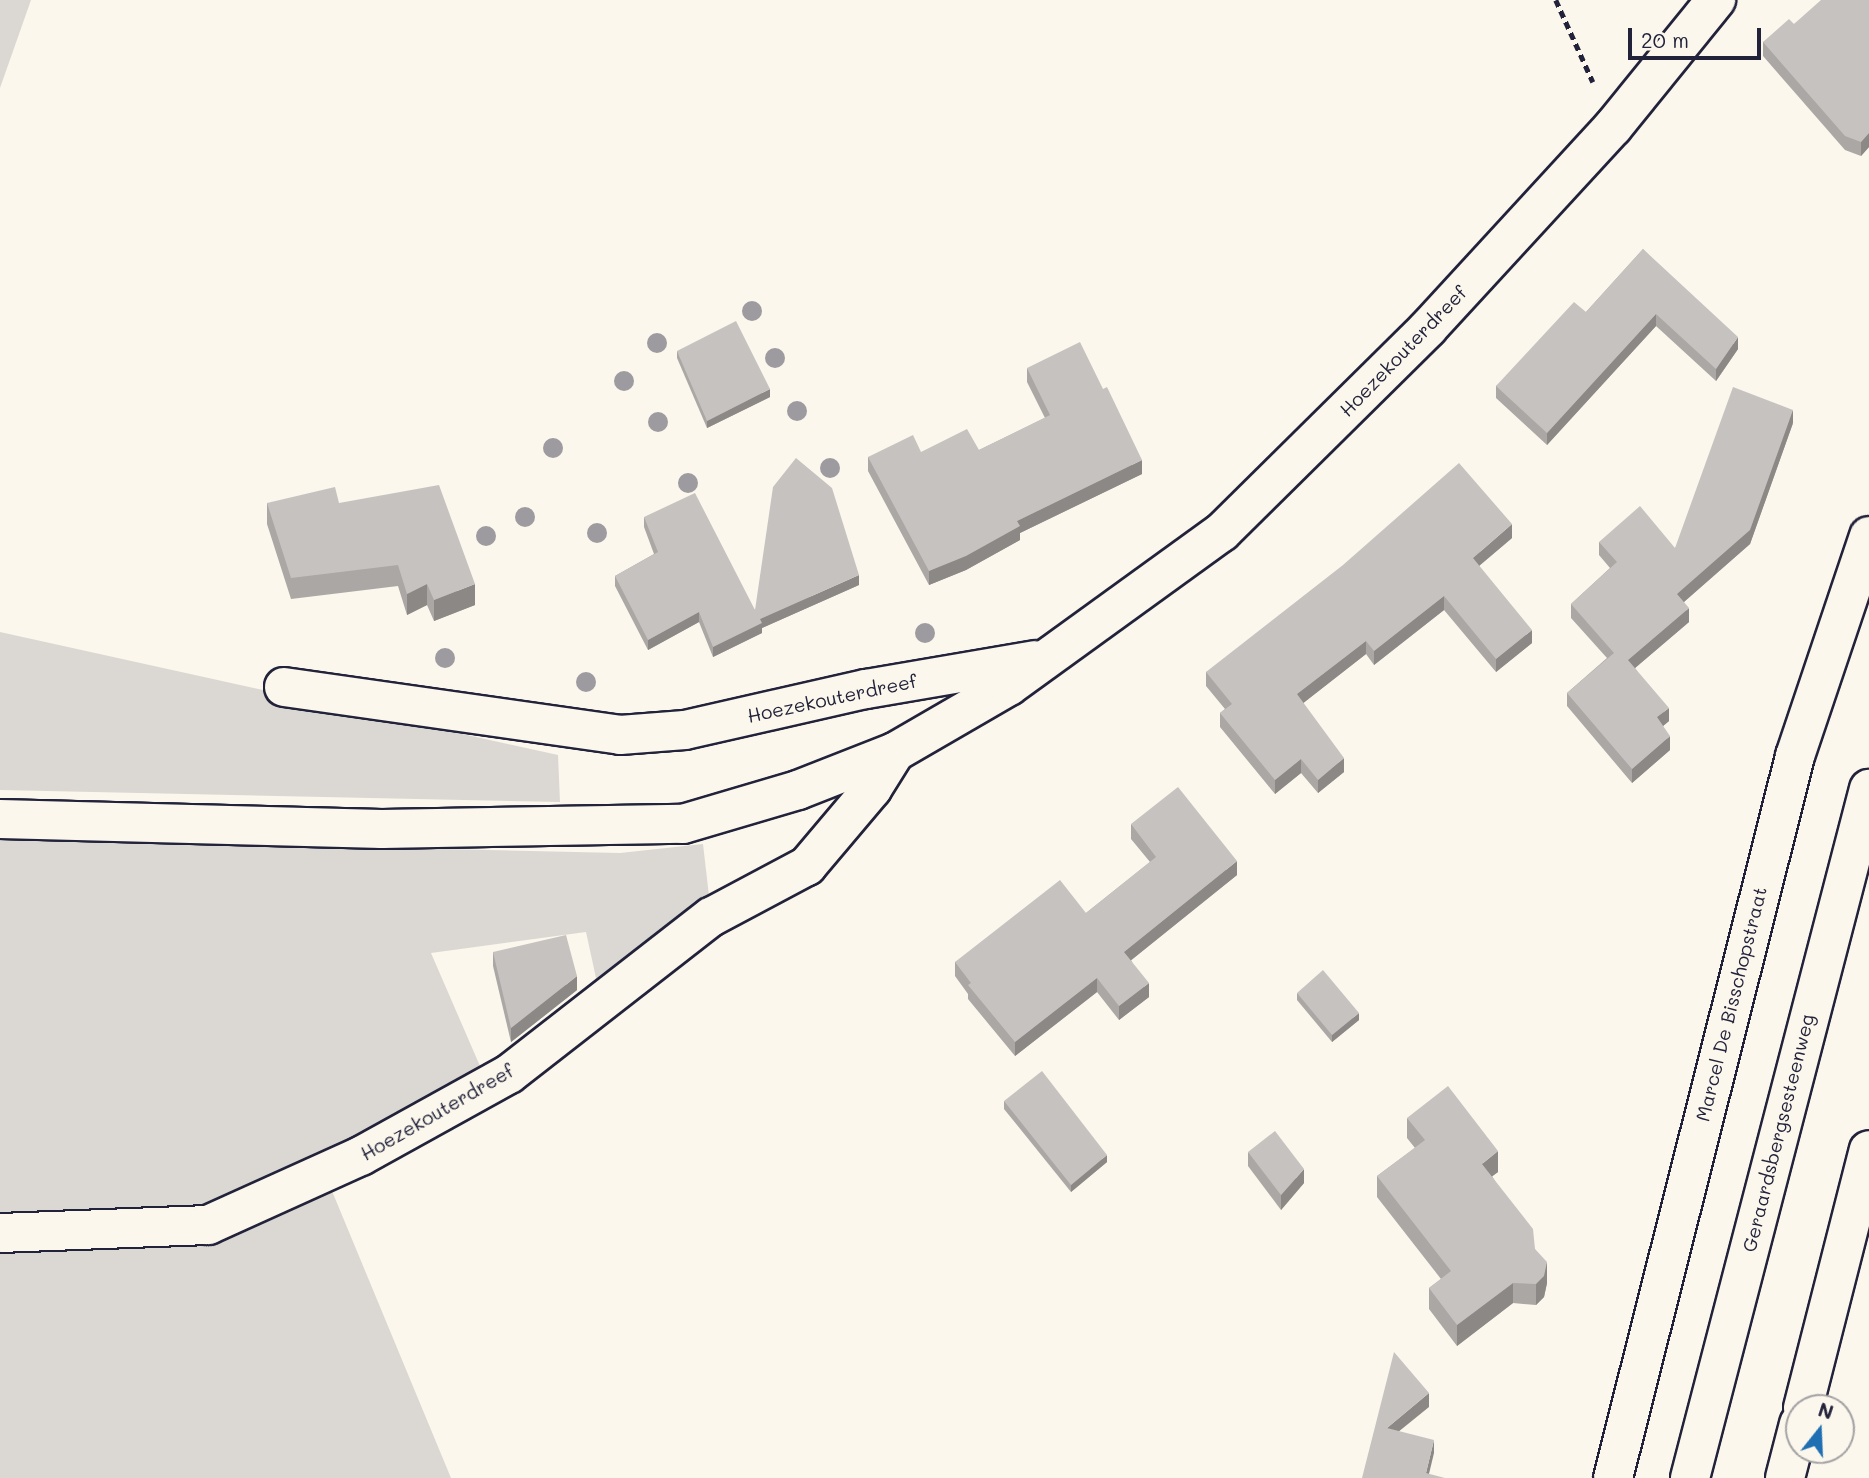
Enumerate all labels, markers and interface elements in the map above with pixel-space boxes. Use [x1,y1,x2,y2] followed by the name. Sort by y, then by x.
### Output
[1631,14,1764,58] scale bar
[1641,26,1689,53] text: 20 m
[1335,281,1471,421] street label: Hoezekouterdreef
[745,669,919,727] street label: Hoezekouterdreef
[1691,884,1771,1124] street label: Marcel De Bisschopstraat
[1737,1012,1819,1254] street label: Geraardsbergsesteenweg
[356,1059,518,1165] street label: Hoezekouterdreef
[1785,1394,1855,1464] north arrow
[1815,1396,1837,1425] text: N

